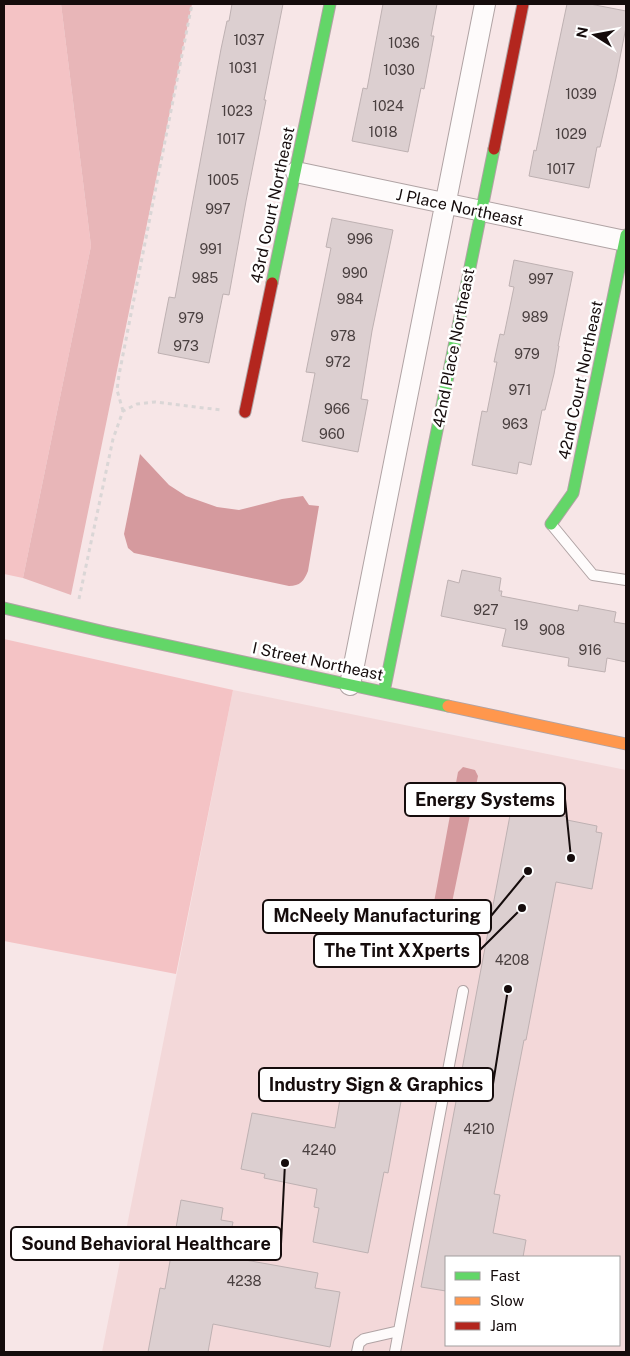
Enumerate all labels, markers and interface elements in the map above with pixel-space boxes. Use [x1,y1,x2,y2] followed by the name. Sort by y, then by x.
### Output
[570,10,620,60] north arrow
[573,26,591,39] text: N
[233,32,265,48] house number: 1037
[388,35,420,51] house number: 1036
[229,60,257,76] house number: 1031
[383,62,415,78] house number: 1030
[565,86,597,102] house number: 1039
[372,98,404,114] house number: 1024
[221,103,253,119] house number: 1023
[368,124,398,140] house number: 1018
[247,125,298,285] street label: 43rd Court Northeast
[555,126,587,142] house number: 1029
[217,131,245,147] house number: 1017
[547,161,575,177] house number: 1017
[207,172,239,188] house number: 1005
[394,185,525,230] street label: J Place Northeast
[205,201,231,217] house number: 997
[347,231,373,247] house number: 996
[199,241,223,257] house number: 991
[342,265,368,281] house number: 990
[429,267,478,429] street label: 42nd Place Northeast
[192,270,218,286] house number: 985
[528,271,554,287] house number: 997
[337,291,363,307] house number: 984
[554,299,607,461] street label: 42nd Court Northeast
[522,309,548,325] house number: 989
[178,310,204,326] house number: 979
[330,328,356,344] house number: 978
[173,338,199,354] house number: 973
[514,346,540,362] house number: 979
[325,354,351,370] house number: 972
[509,382,531,398] house number: 971
[324,401,350,417] house number: 966
[502,416,528,432] house number: 963
[319,426,345,442] house number: 960
[473,602,499,618] house number: 927
[514,617,528,633] house number: 19
[539,622,565,638] house number: 908
[251,638,385,685] street label: I Street Northeast
[578,642,602,658] house number: 916
[405,783,565,816] callout: Energy Systems
[415,789,555,810] text: Energy Systems
[263,900,491,933] callout: McNeely Manufacturing
[273,905,481,926] text: McNeely Manufacturing
[314,934,480,967] callout: The Tint XXperts
[324,940,470,961] text: The Tint XXperts
[495,952,529,968] house number: 4208
[259,1068,493,1101] callout: Industry Sign & Graphics
[269,1074,483,1095] text: Industry Sign & Graphics
[463,1121,495,1137] house number: 4210
[302,1142,336,1158] house number: 4240
[11,1227,281,1260] callout: Sound Behavioral Healthcare
[21,1233,271,1254] text: Sound Behavioral Healthcare
[445,1256,620,1346] legend
[490,1267,520,1284] text: Fast
[227,1273,261,1289] house number: 4238
[490,1292,525,1309] text: Slow
[490,1317,517,1334] text: Jam

